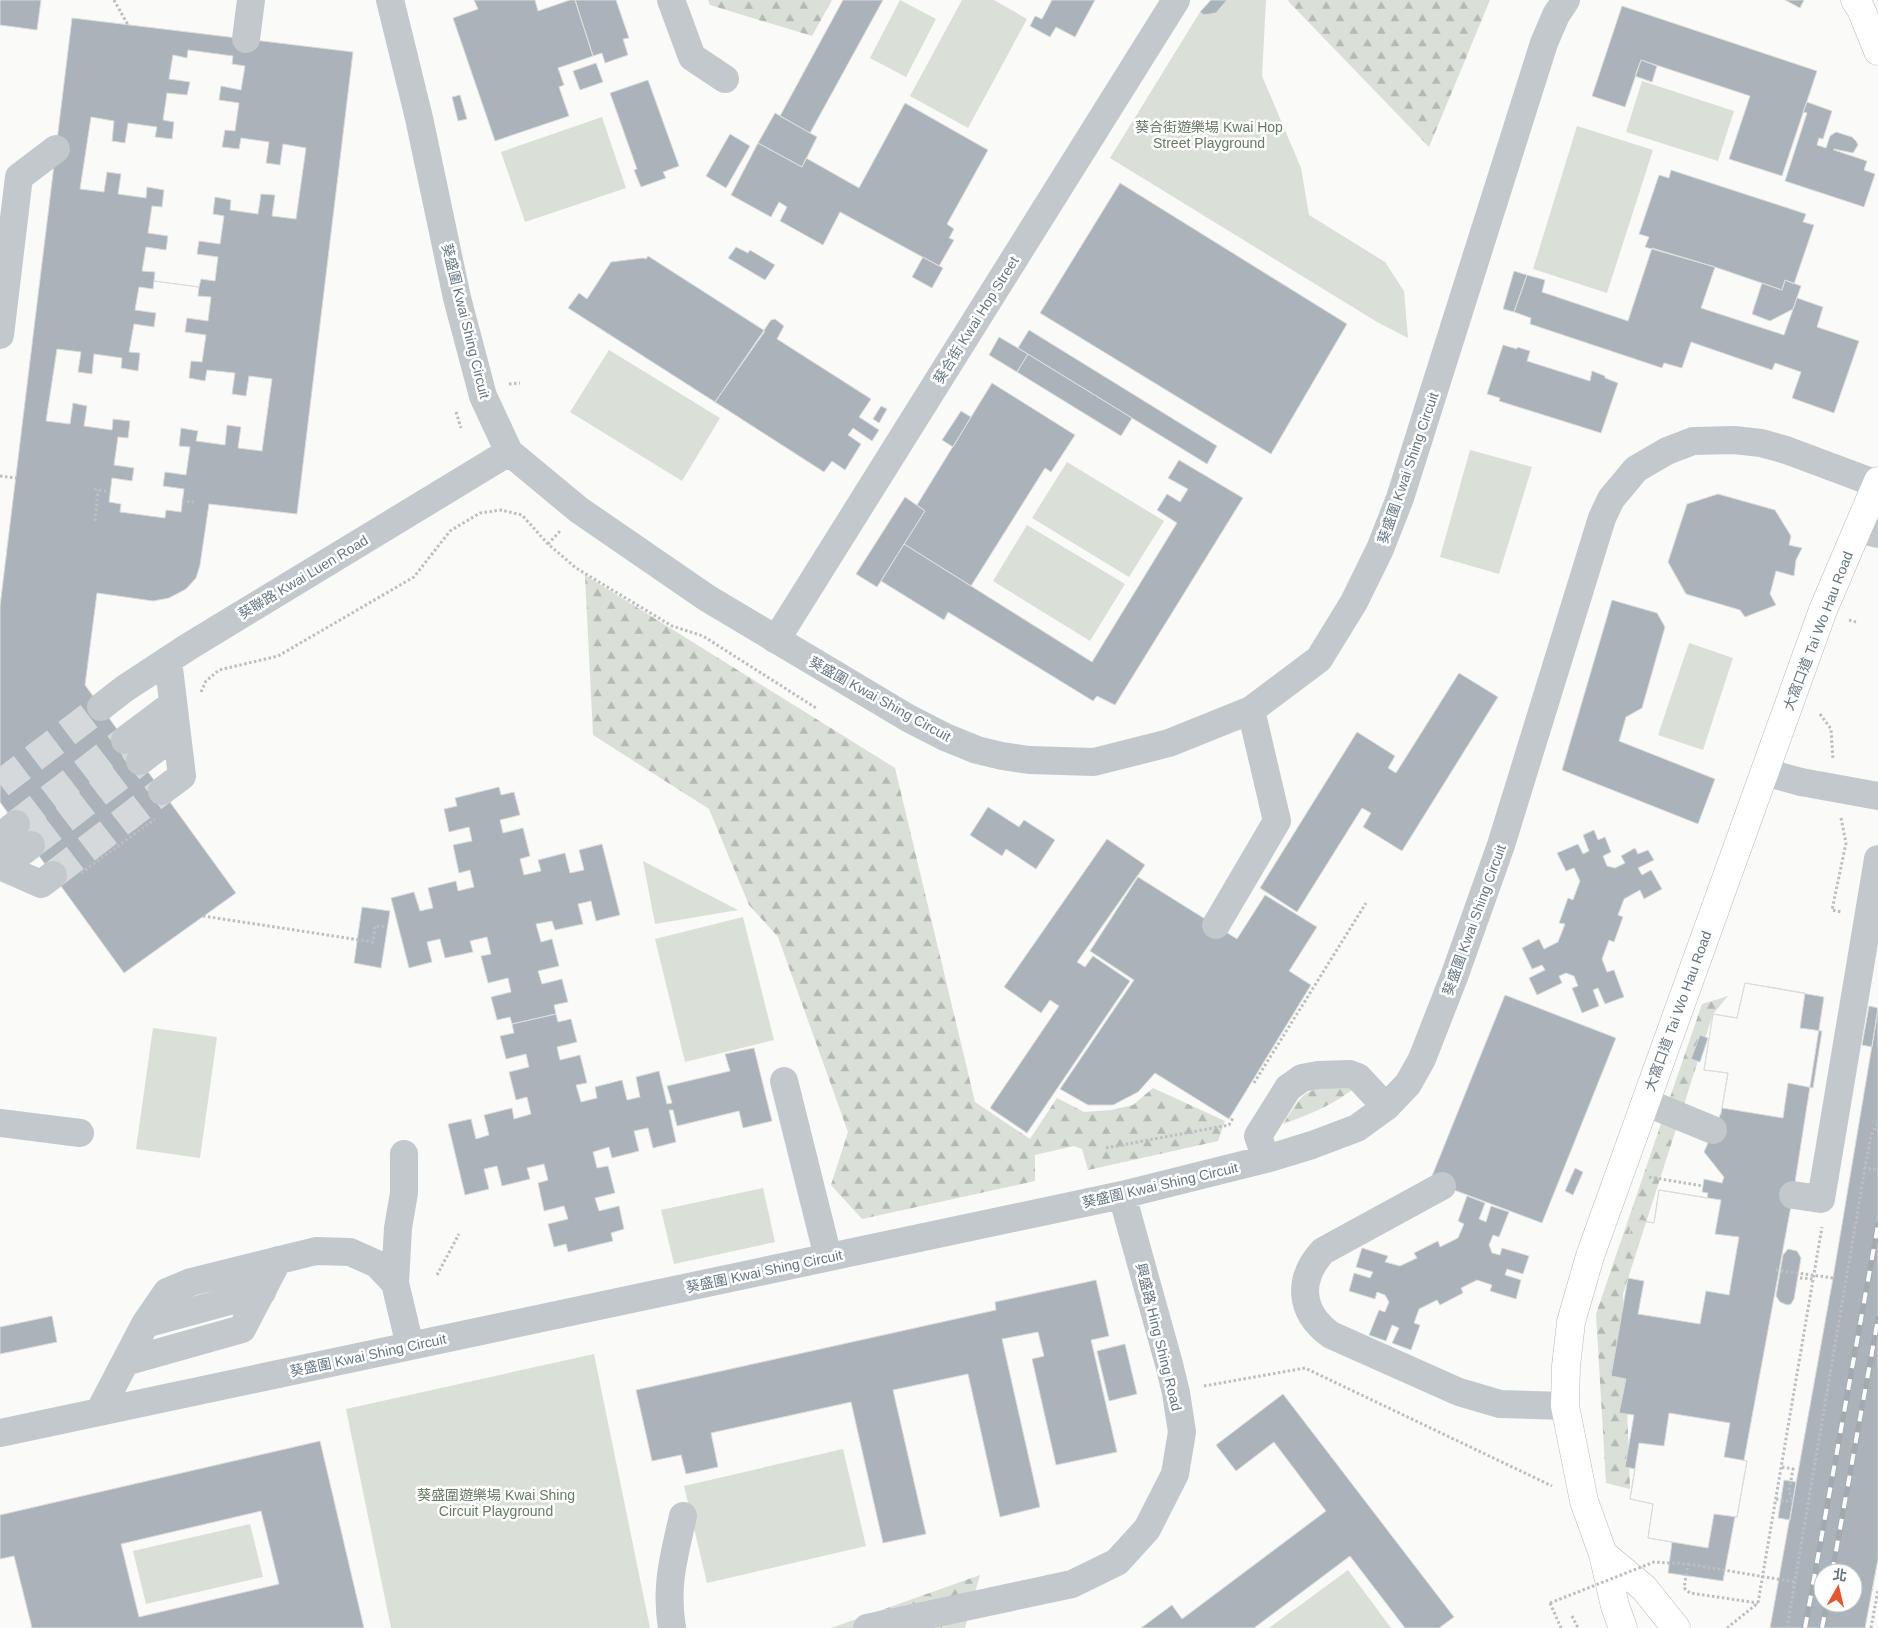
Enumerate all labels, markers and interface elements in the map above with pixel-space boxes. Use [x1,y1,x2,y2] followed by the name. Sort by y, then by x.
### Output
[1135,119,1283,151] park label: 葵合街遊樂場 Kwai Hop Street Playground
[439,242,493,400] street label: 葵盛圍 Kwai Shing Circuit
[930,253,1022,387] street label: 葵合街 Kwai Hop Street
[1374,390,1442,546] street label: 葵盛圍 Kwai Shing Circuit
[235,532,371,622] street label: 葵聯路 Kwai Luen Road
[1780,549,1856,713] street label: 大窩口道 Tai Wo Hau Road
[806,653,954,745] street label: 葵盛圍 Kwai Shing Circuit
[1439,842,1509,998] street label: 葵盛圍 Kwai Shing Circuit
[1642,929,1714,1093] street label: 大窩口道 Tai Wo Hau Road
[1080,1159,1240,1211] street label: 葵盛圍 Kwai Shing Circuit
[684,1247,844,1295] street label: 葵盛圍 Kwai Shing Circuit
[1133,1261,1185,1413] street label: 興盛路 Hing Shing Road
[288,1331,448,1379] street label: 葵盛圍 Kwai Shing Circuit
[417,1487,575,1519] park label: 葵盛圍遊樂場 Kwai Shing Circuit Playground
[1813,1563,1863,1613] north arrow
[1832,1566,1848,1584] text: 北

